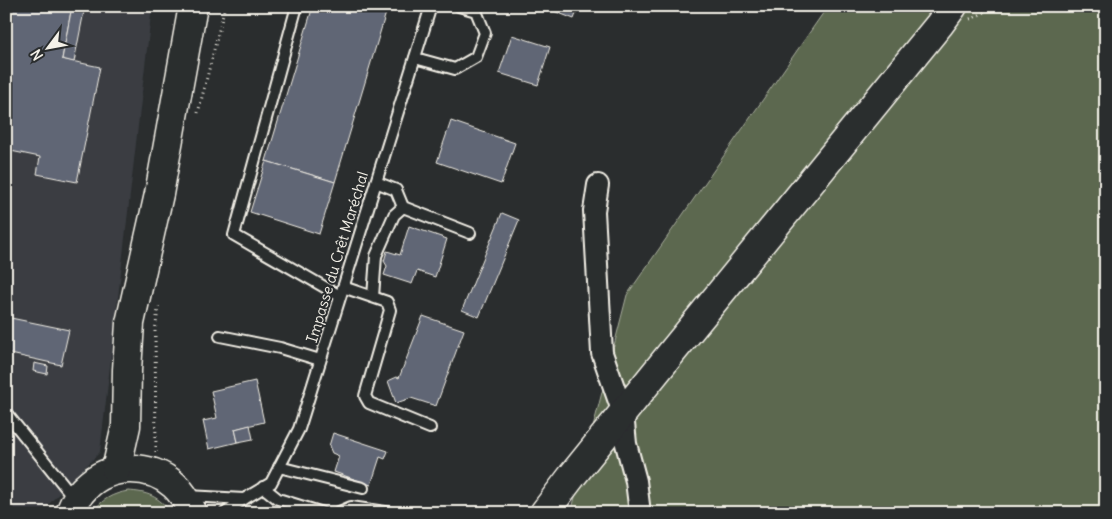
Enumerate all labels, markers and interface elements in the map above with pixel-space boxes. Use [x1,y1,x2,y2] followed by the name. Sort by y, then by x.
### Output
[22,22,72,72] north arrow
[27,46,47,64] text: N
[302,169,372,345] street label: Impasse du Crêt Maréchal

